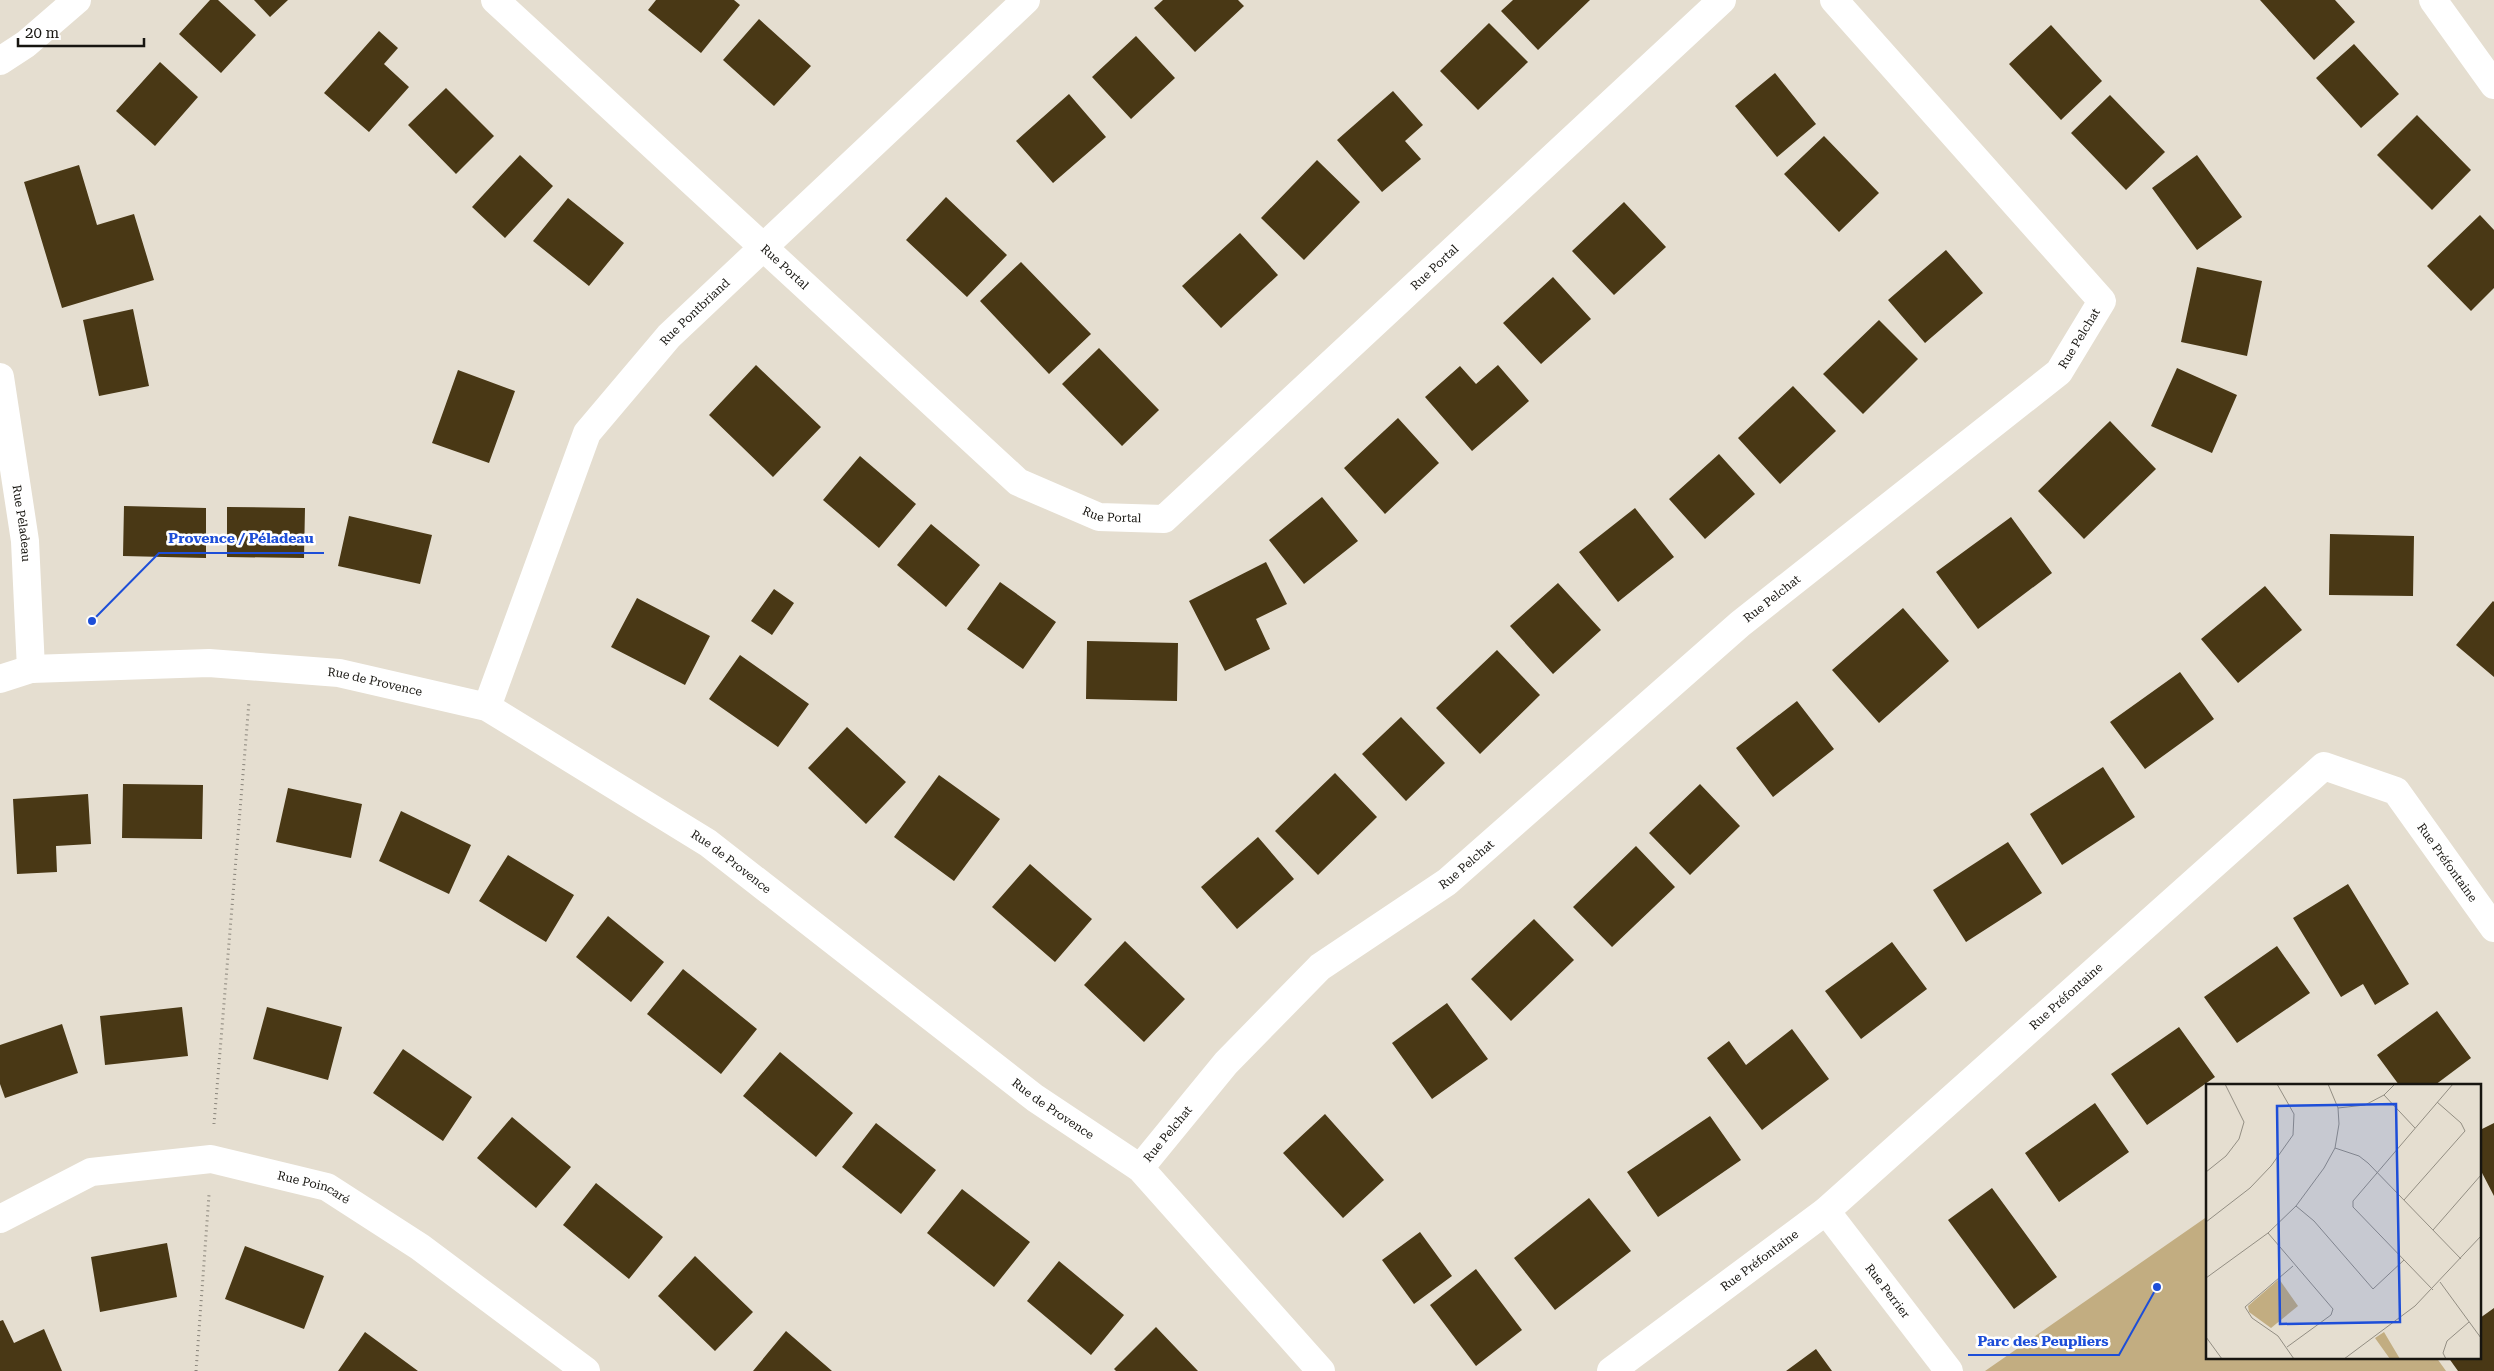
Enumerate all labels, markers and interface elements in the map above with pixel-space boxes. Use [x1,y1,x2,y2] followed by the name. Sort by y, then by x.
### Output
[18,15,144,47] scale bar
[25,24,60,42] text: 20 m
[758,242,812,293] street label: Rue Portal
[1408,242,1461,293] street label: Rue Portal
[657,275,733,348] street label: Rue Pontbriand
[2056,305,2103,371] street label: Rue Pelchat
[10,484,33,563] street label: Rue Péladeau
[1080,504,1142,525] street label: Rue Portal
[159,524,324,553] callout: Provence / Péladeau
[168,530,314,546] text: Provence / Péladeau
[1741,572,1803,625] street label: Rue Pelchat
[327,665,424,699] street label: Rue de Provence
[2414,821,2480,905] street label: Rue Préfontaine
[688,827,774,897] street label: Rue de Provence
[1436,837,1497,892] street label: Rue Pelchat
[2027,960,2106,1033] street label: Rue Préfontaine
[1009,1076,1097,1142] street label: Rue de Provence
[2206,1084,2482,1358] inset map
[1141,1103,1195,1165] street label: Rue Pelchat
[276,1168,353,1207] street label: Rue Poincaré
[1718,1227,1801,1294] street label: Rue Préfontaine
[1862,1261,1913,1321] street label: Rue Perrier
[1968,1326,2119,1355] callout: Parc des Peupliers
[1977,1333,2109,1349] text: Parc des Peupliers

